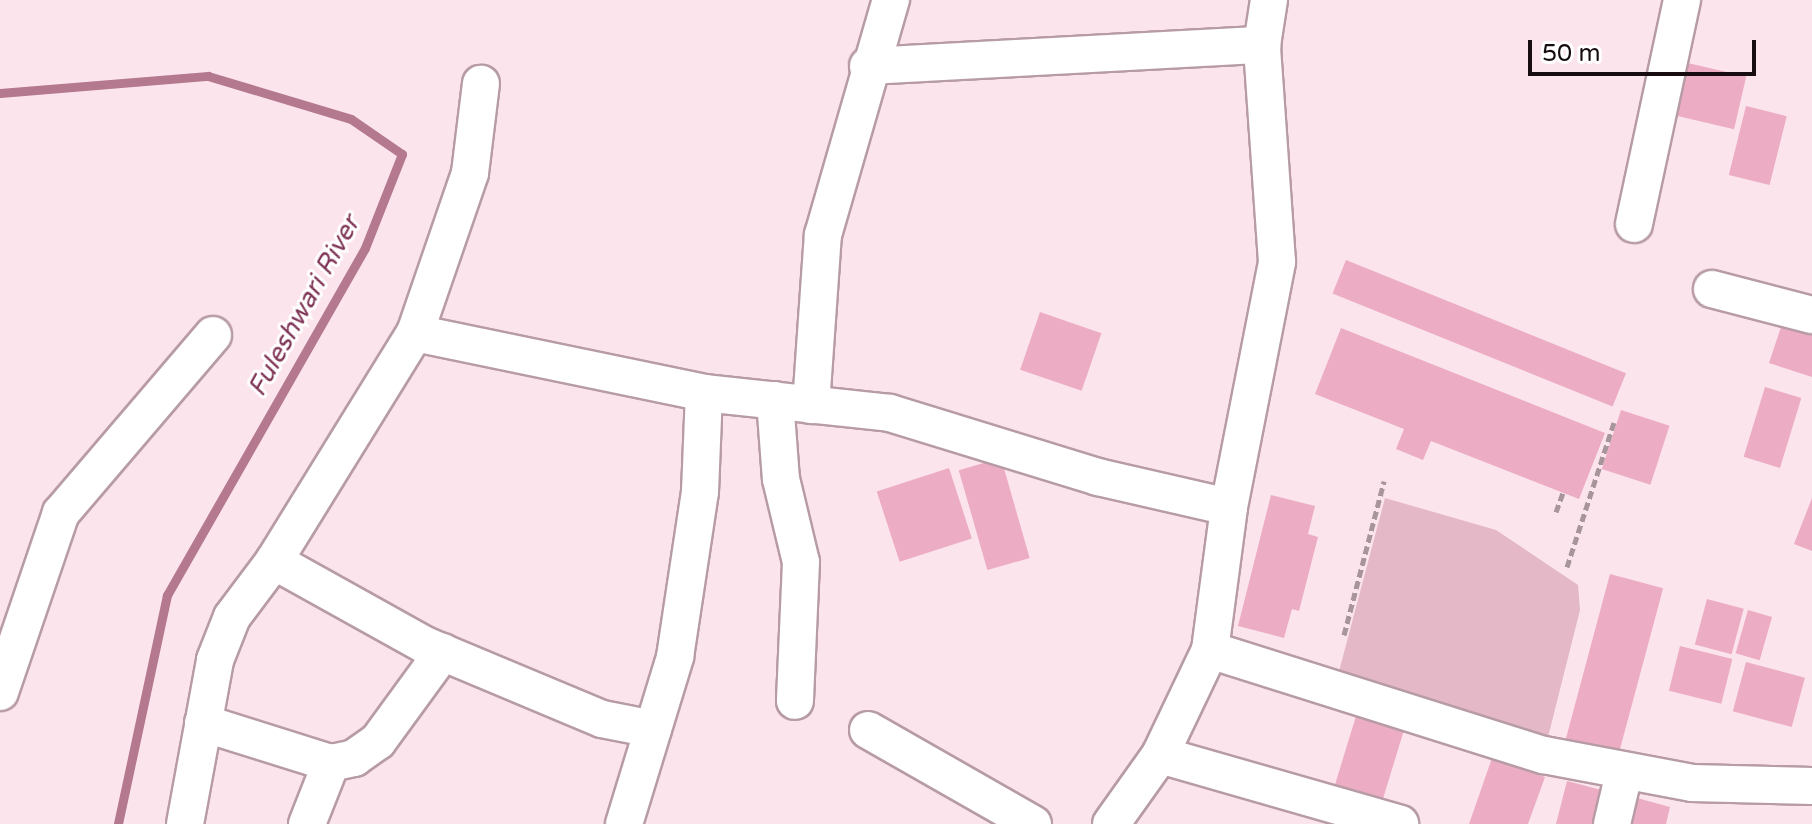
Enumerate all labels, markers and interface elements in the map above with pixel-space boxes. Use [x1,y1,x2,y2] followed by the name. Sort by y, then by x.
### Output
[1532,24,1760,74] scale bar
[1542,39,1600,68] text: 50 m
[242,210,366,402] water label: Fuleshwari River

